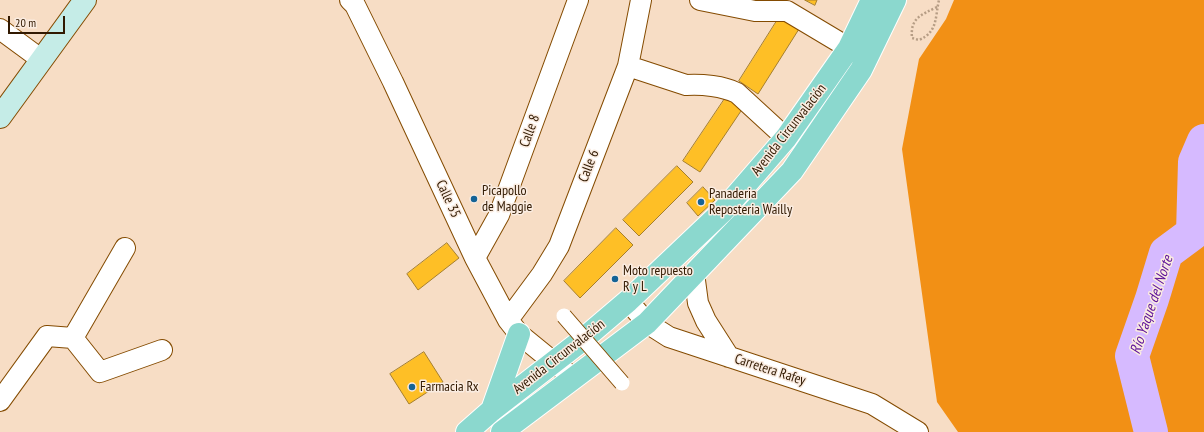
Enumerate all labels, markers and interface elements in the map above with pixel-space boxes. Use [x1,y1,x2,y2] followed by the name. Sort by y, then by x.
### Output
[10,8,67,34] scale bar
[15,15,36,30] text: 20 m
[748,81,830,179] street label: Avenida Circunvalación
[516,112,544,150] street label: Calle 8
[575,147,603,185] street label: Calle 6
[432,177,464,221] street label: Calle 35
[482,183,532,216] place label: Picapollo de Maggie
[709,186,792,218] place label: Panaderia Reposteria Wailly
[469,194,479,204] marker: Picapollo de Maggie
[696,197,706,207] marker: Panaderia Reposteria Wailly
[1127,253,1177,357] water label: Río Yaque del Norte
[623,263,693,296] place label: Moto repuesto R y L
[610,274,620,284] marker: Moto repuesto R y L
[510,316,608,398] street label: Avenida Circunvalación
[732,351,808,389] street label: Carretera Rafey
[420,379,479,395] place label: Farmacia Rx
[407,382,417,392] marker: Farmacia Rx

